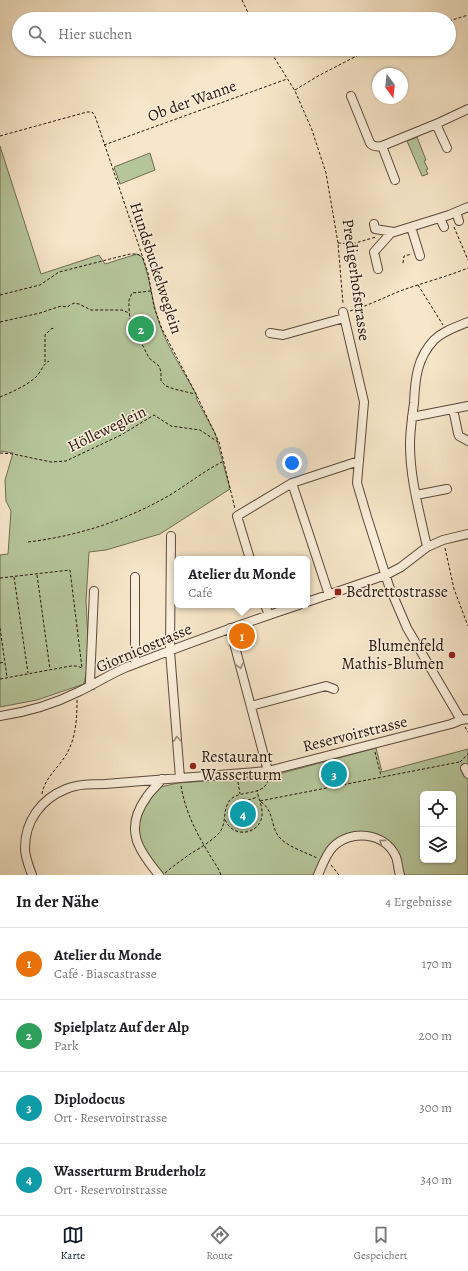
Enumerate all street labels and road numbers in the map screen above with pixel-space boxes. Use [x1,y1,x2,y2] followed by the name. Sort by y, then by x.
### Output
[144,75,240,127] street label: Ob der Wanne
[124,199,188,337] street label: Hundsbuckelweglein
[337,217,375,343] street label: Predigerhofstrasse
[64,400,150,458] street label: Hölleweglein
[93,618,195,678] street label: Giornicostrasse
[300,710,410,758] street label: Reservoirstrasse

